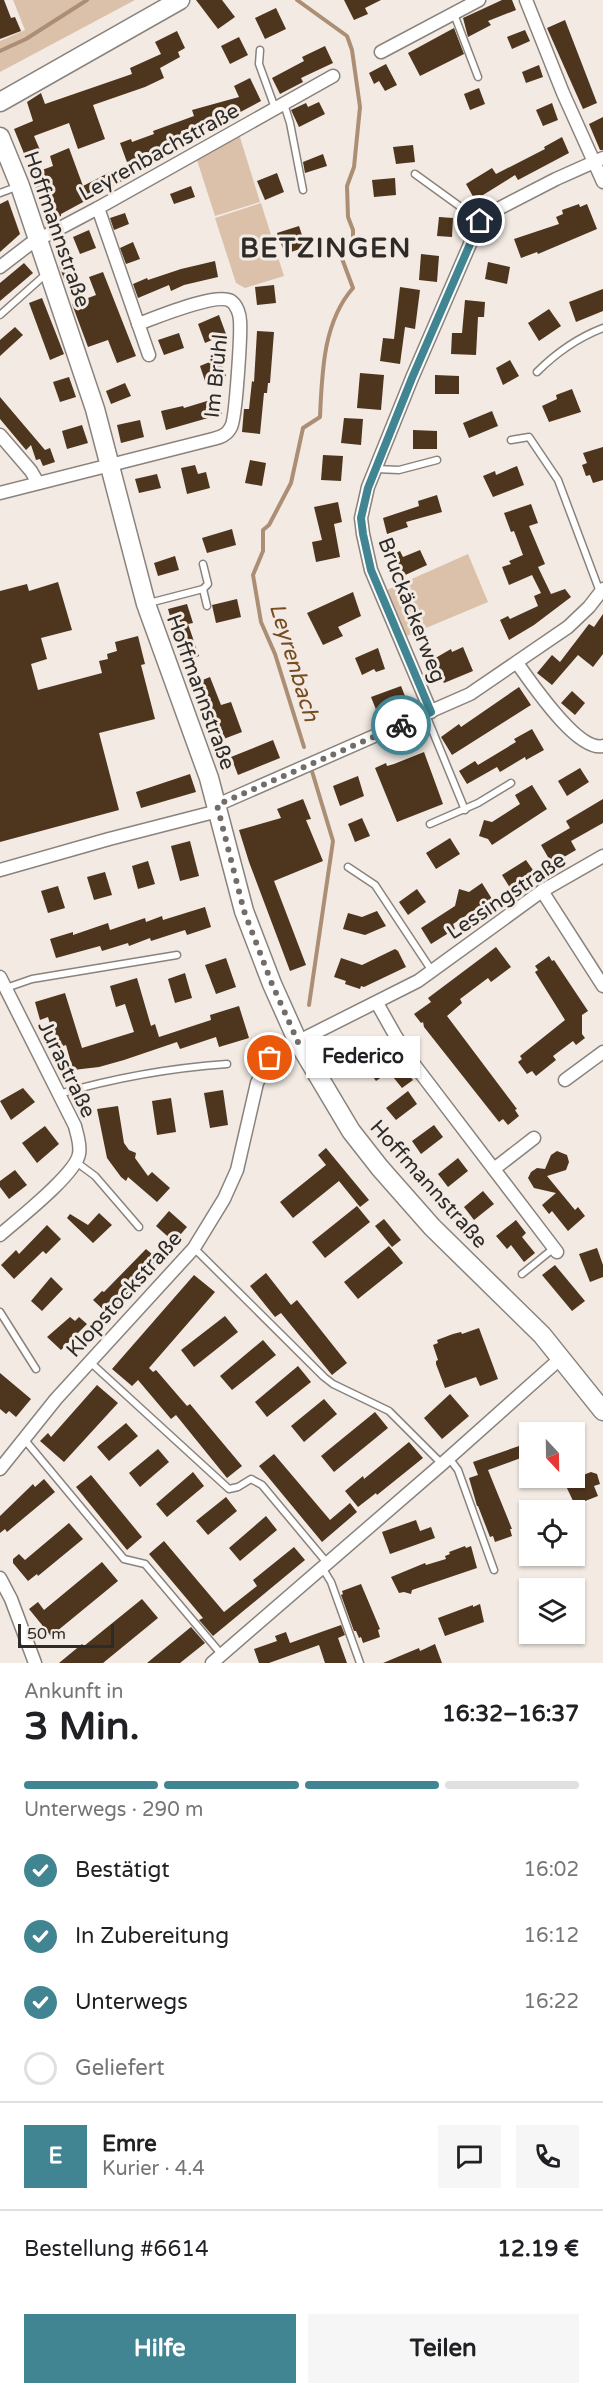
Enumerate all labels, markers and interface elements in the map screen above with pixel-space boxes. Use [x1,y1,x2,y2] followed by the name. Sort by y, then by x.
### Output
[75,98,244,207] street label: Leyrenbachstraße
[18,148,95,311] street label: Hoffmannstraße
[454,195,505,246] pin
[463,204,496,237] icon: home
[240,232,412,265] district label: BETZINGEN
[200,333,233,419] street label: Im Brühl
[372,534,451,686] street label: Bruckäckerweg
[264,600,325,725] water label: Leyrenbach
[161,611,240,773] street label: Hoffmannstraße
[371,695,431,755] courier
[385,709,418,742] icon: bike
[442,847,571,945] street label: Lessingstraße
[32,1017,101,1122] street label: Jurastraße
[244,1032,295,1083] pin
[306,1037,420,1079] callout: Federico
[253,1041,286,1074] icon: bag
[322,1045,404,1069] text: Federico
[365,1115,493,1254] street label: Hoffmannstraße
[61,1226,188,1363] street label: Klopstockstraße
[519,1422,585,1488] north arrow
[519,1422,585,1644] map controls
[519,1500,585,1566] button: locate
[519,1578,585,1644] button: layers
[18,1621,114,1648] scale bar
[27,1624,66,1644] text: 50 m
[24,1680,123,1704] text: Ankunft in
[442,1701,579,1727] text: 16:32–16:37
[24,1703,140,1750] text: 3 Min.
[24,1798,203,1822] text: Unterwegs · 290 m
[24,1854,57,1887] icon: check
[75,1857,170,1883] text: Bestätigt
[524,1858,579,1882] text: 16:02
[24,1920,57,1953] icon: check
[75,1923,229,1949] text: In Zubereitung
[524,1924,579,1948] text: 16:12
[24,1986,57,2019] icon: check
[75,1989,188,2015] text: Unterwegs
[524,1990,579,2014] text: 16:22
[75,2055,165,2081] text: Geliefert
[438,2125,501,2188] button: chat
[516,2125,579,2188] button: phone
[102,2131,157,2157] text: Emre
[48,2143,63,2169] text: E
[102,2157,205,2181] text: Kurier · 4.4
[24,2236,209,2262] text: Bestellung #6614
[497,2236,579,2262] text: 12.19 €
[24,2314,296,2383] button: Hilfe
[308,2314,579,2383] button: Teilen

